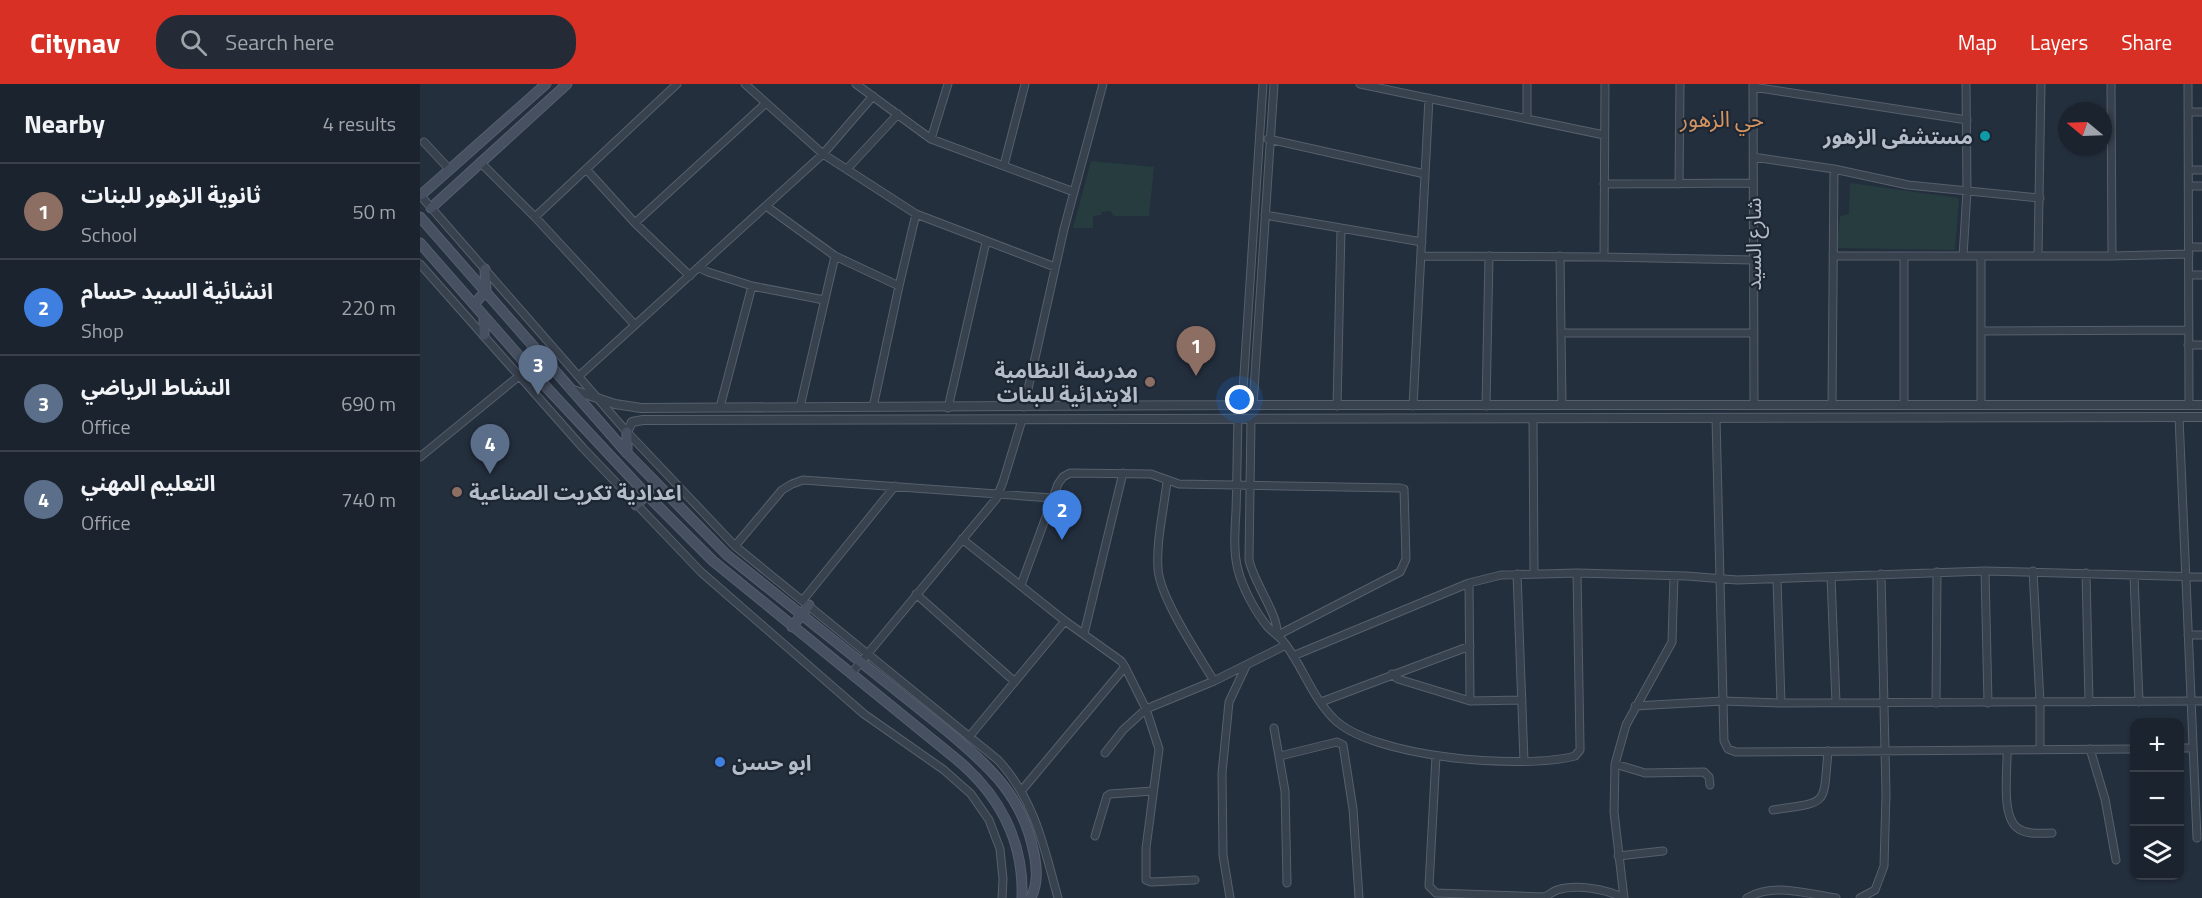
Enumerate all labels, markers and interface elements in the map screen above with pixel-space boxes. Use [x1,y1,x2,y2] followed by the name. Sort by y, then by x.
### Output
[156,15,576,69] search box
[30,21,120,64] text: Citynav
[225,25,334,59] text: Search here
[177,26,210,59] icon: search
[1958,26,1997,58] text: Map
[2030,26,2088,58] text: Layers
[2121,26,2172,58] text: Share
[1679,102,1764,136] district label: حي الزهور
[2058,102,2112,156] north arrow
[24,104,105,143] text: Nearby
[323,108,396,139] text: 4 results
[1822,120,1973,152] place label: مستشفى الزهور
[1978,129,1992,143] marker: مستشفى الزهور
[81,178,261,212] text: ثانوية الزهور للبنات
[38,196,49,227] text: 1
[352,196,396,227] text: 50 m
[1737,198,1769,290] street label: شارع السيد
[81,219,137,250] text: School
[81,274,273,308] text: انشائية السيد حسام
[38,292,49,323] text: 2
[341,292,396,323] text: 220 m
[81,315,124,346] text: Shop
[1176,326,1216,376] pin: 1
[518,346,558,395] pin: 3
[994,354,1138,410] place label: مدرسة النظامية الابتدائية للبنات
[81,370,231,404] text: النشاط الرياضي
[1143,375,1157,389] marker: مدرسة النظامية الابتدائية للبنات
[1225,385,1254,414] your location
[38,388,49,419] text: 3
[341,388,396,419] text: 690 m
[81,411,131,442] text: Office
[470,424,510,474] pin: 4
[81,466,216,500] text: التعليم المهني
[469,476,682,508] place label: اعدادية تكريت الصناعية
[38,484,49,515] text: 4
[341,484,396,515] text: 740 m
[450,485,464,499] marker: اعدادية تكريت الصناعية
[1042,490,1082,540] pin: 2
[81,507,131,538] text: Office
[2130,718,2184,880] map controls
[2130,718,2184,772] button: +
[732,746,812,778] place label: ابو حسن
[713,755,727,769] marker: ابو حسن
[2130,772,2184,826] button: −
[2130,826,2184,880] button: layers

